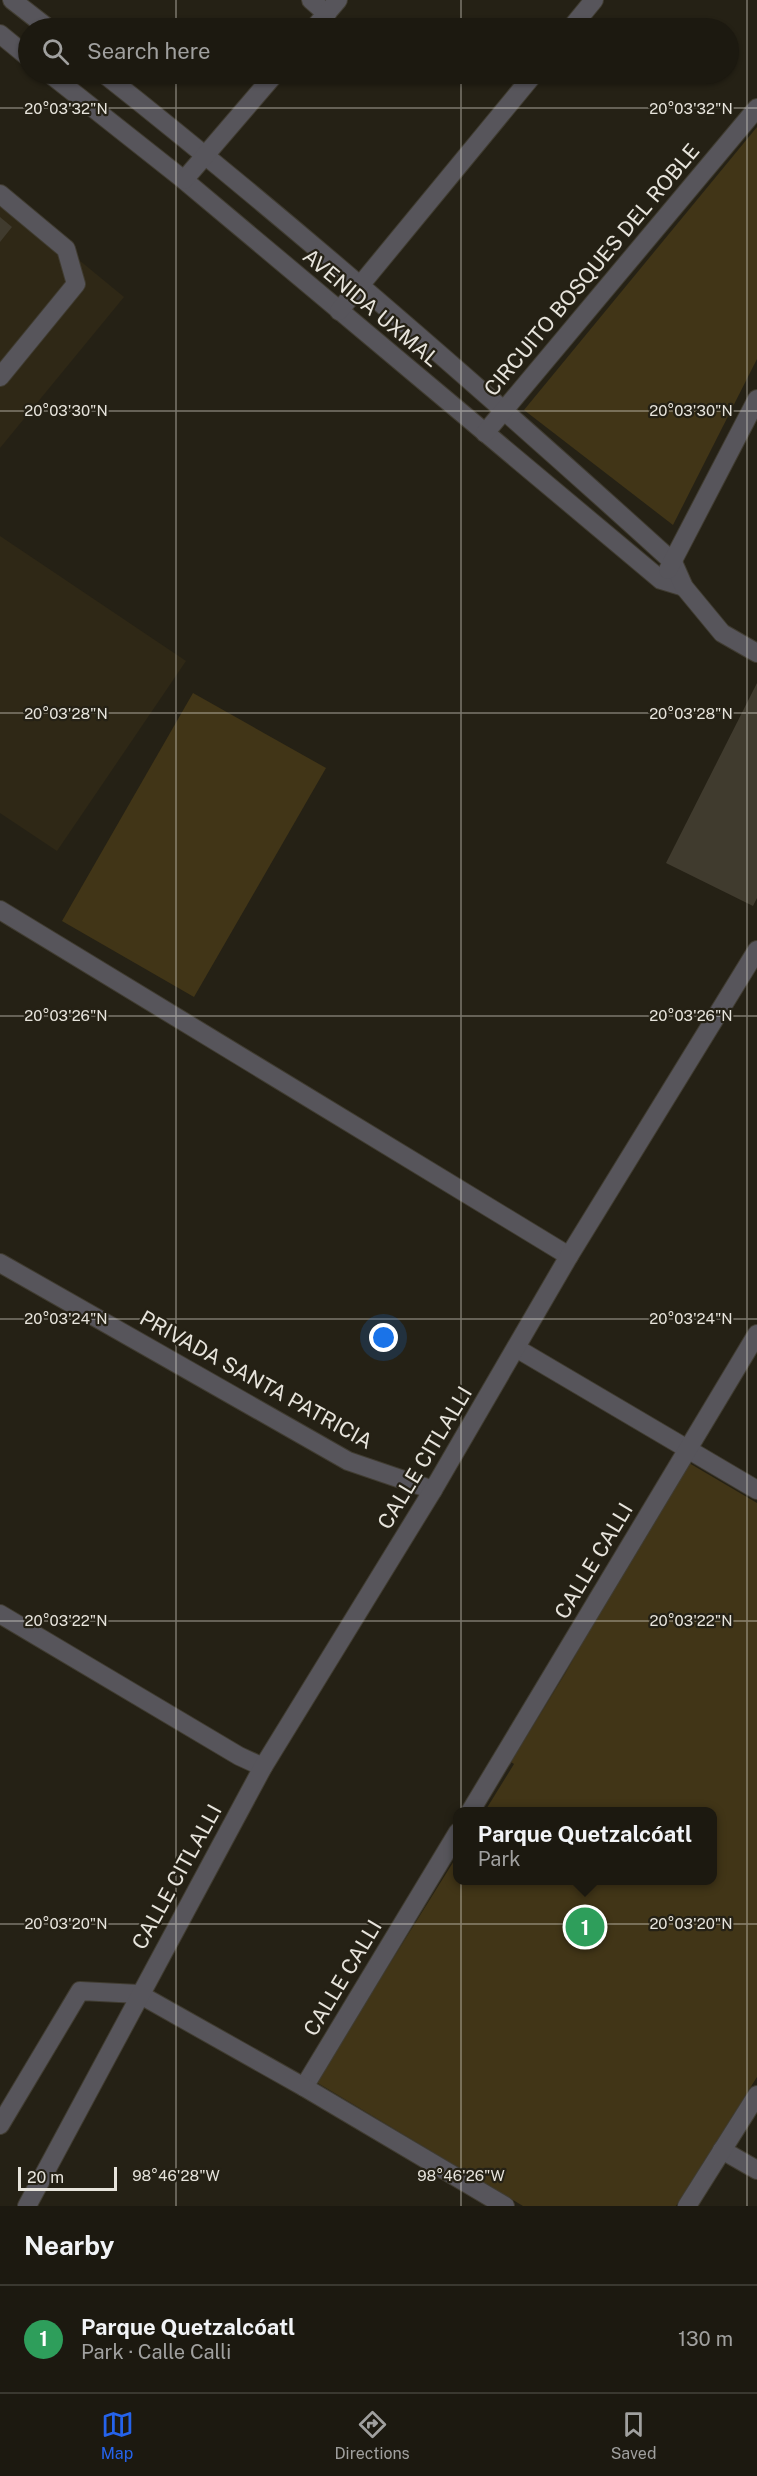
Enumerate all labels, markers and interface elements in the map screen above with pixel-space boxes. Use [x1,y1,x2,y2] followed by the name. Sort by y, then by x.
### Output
[18,18,739,84] search box
[39,35,72,68] icon: search
[87,38,211,64] text: Search here
[24,100,108,117] text: 20°03'32"N
[649,100,733,117] text: 20°03'32"N
[479,138,705,401] street label: CIRCUITO BOSQUES DEL ROBLE
[298,243,445,372] street label: AVENIDA UXMAL
[24,402,108,419] text: 20°03'30"N
[649,402,733,419] text: 20°03'30"N
[24,705,108,722] text: 20°03'28"N
[649,705,733,722] text: 20°03'28"N
[24,1007,108,1024] text: 20°03'26"N
[649,1007,733,1024] text: 20°03'26"N
[135,1305,377,1454] street label: PRIVADA SANTA PATRICIA
[24,1310,108,1327] text: 20°03'24"N
[649,1310,733,1327] text: 20°03'24"N
[369,1323,398,1352] your location
[372,1382,477,1534] street label: CALLE CITLALLI
[549,1498,638,1623] street label: CALLE CALLI
[25,1612,107,1629] text: 20°03'22"N
[650,1612,732,1629] text: 20°03'22"N
[126,1800,227,1954] street label: CALLE CITLALLI
[453,1807,717,1885] popup
[478,1821,692,1847] text: Parque Quetzalcóatl
[478,1847,520,1871] text: Park
[566,1904,604,1950] pin: 1
[24,1915,108,1932] text: 20°03'20"N
[298,1915,387,2040] street label: CALLE CALLI
[649,1915,733,1932] text: 20°03'20"N
[18,2164,117,2192] scale bar
[132,2167,220,2184] text: 98°46'28"W
[417,2167,505,2184] text: 98°46'26"W
[27,2168,64,2187] text: 20 m
[24,2230,114,2261] text: Nearby
[81,2314,295,2340] text: Parque Quetzalcóatl
[39,2327,48,2351] text: 1
[678,2327,733,2351] text: 130 m
[81,2340,231,2364] text: Park · Calle Calli
[101,2408,134,2463] tab: Map
[335,2408,410,2463] tab: Directions
[611,2408,656,2463] tab: Saved

